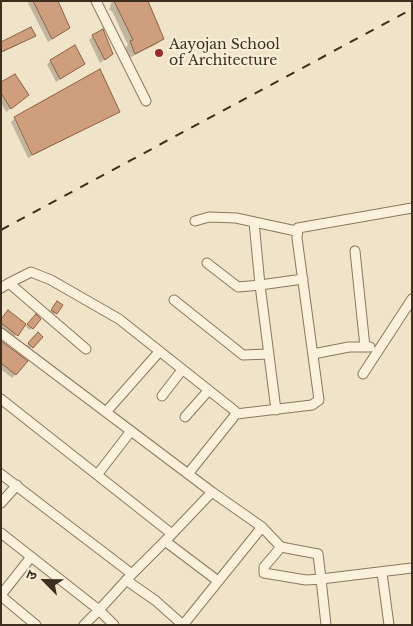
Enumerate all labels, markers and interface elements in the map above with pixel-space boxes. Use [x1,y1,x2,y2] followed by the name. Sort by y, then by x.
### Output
[169,37,280,70] place label: Aayojan School of Architecture
[153,47,165,59] marker: Aayojan School of Architecture
[20,556,70,606] north arrow
[21,568,41,582] text: उ

